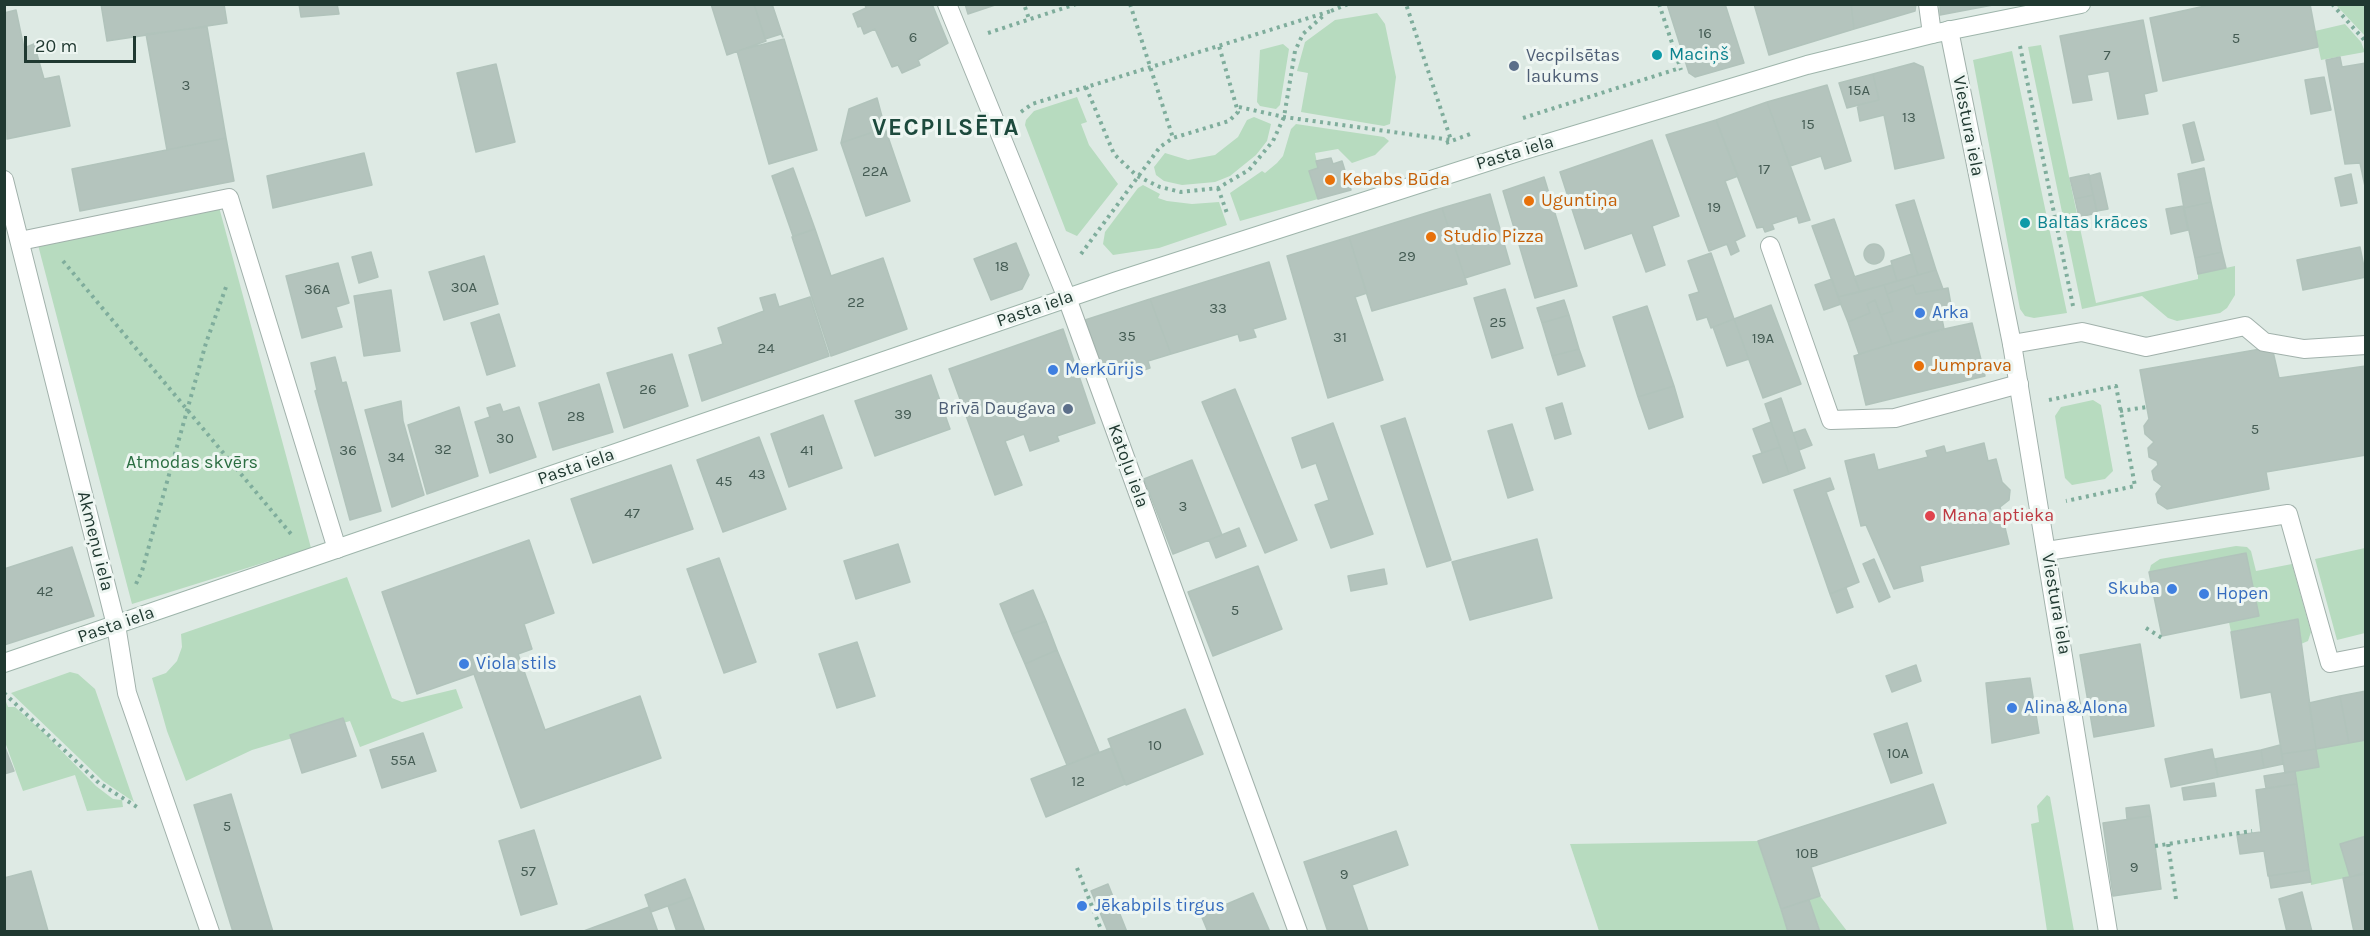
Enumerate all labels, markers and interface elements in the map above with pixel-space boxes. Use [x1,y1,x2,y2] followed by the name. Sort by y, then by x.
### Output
[27,24,140,62] scale bar
[1698,25,1712,43] house number: 16
[909,29,917,47] house number: 6
[2232,30,2240,48] house number: 5
[35,35,77,57] text: 20 m
[1669,44,1729,66] place label: Maciņš
[1526,45,1620,88] place label: Vecpilsētas laukums
[2103,47,2111,65] house number: 7
[1650,48,1664,62] marker: Maciņš
[1507,59,1521,73] marker: Vecpilsētas laukums
[1948,74,1988,178] street label: Viestura iela
[182,77,190,95] house number: 3
[1848,82,1870,100] house number: 15A
[1902,109,1916,127] house number: 13
[872,114,1020,142] district label: VECPILSĒTA
[1801,116,1815,134] house number: 15
[1474,131,1556,175] street label: Pasta iela
[1758,161,1770,179] house number: 17
[862,163,888,181] house number: 22A
[1342,169,1450,191] place label: Kebabs Būda
[1323,173,1337,187] marker: Kebabs Būda
[1541,190,1618,212] place label: Uguntiņa
[1522,194,1536,208] marker: Uguntiņa
[1707,199,1721,217] house number: 19
[2037,212,2148,234] place label: Baltās krāces
[2018,216,2032,230] marker: Baltās krāces
[1443,226,1544,248] place label: Studio Pizza
[1424,230,1438,244] marker: Studio Pizza
[1398,248,1416,266] house number: 29
[995,258,1009,276] house number: 18
[451,279,477,297] house number: 30A
[304,281,330,299] house number: 36A
[994,286,1076,332] street label: Pasta iela
[847,294,865,312] house number: 22
[1209,300,1227,318] house number: 33
[1932,302,1969,324] place label: Arka
[1913,306,1927,320] marker: Arka
[1489,314,1507,332] house number: 25
[1118,328,1136,346] house number: 35
[1333,329,1347,347] house number: 31
[1752,330,1774,348] house number: 19A
[757,340,775,358] house number: 24
[1931,355,2012,377] place label: Jumprava
[1065,359,1144,381] place label: Merkūrijs
[1912,359,1926,373] marker: Jumprava
[1046,363,1060,377] marker: Merkūrijs
[639,381,657,399] house number: 26
[938,398,1056,420] place label: Brīvā Daugava
[1061,402,1075,416] marker: Brīvā Daugava
[894,406,912,424] house number: 39
[567,408,585,426] house number: 28
[1103,421,1153,511] street label: Katoļu iela
[2251,421,2259,439] house number: 5
[496,430,514,448] house number: 30
[434,441,452,459] house number: 32
[339,442,357,460] house number: 36
[800,442,814,460] house number: 41
[535,444,617,490] street label: Pasta iela
[387,449,405,467] house number: 34
[126,452,258,474] park label: Atmodas skvērs
[748,466,766,484] house number: 43
[716,473,732,491] house number: 45
[72,489,118,593] street label: Akmeņu iela
[1179,498,1187,516] house number: 3
[624,505,640,523] house number: 47
[1942,505,2054,527] place label: Mana aptieka
[1923,509,1937,523] marker: Mana aptieka
[2036,552,2076,656] street label: Viestura iela
[2108,578,2160,600] place label: Skuba
[2165,582,2179,596] marker: Skuba
[36,583,54,601] house number: 42
[2216,583,2268,605] place label: Hopen
[2197,587,2211,601] marker: Hopen
[75,602,157,648] street label: Pasta iela
[1231,602,1239,620] house number: 5
[476,653,557,675] place label: Viola stils
[457,657,471,671] marker: Viola stils
[2024,697,2128,719] place label: Alina&Alona
[2005,701,2019,715] marker: Alina&Alona
[1148,737,1162,755] house number: 10
[1887,745,1909,763] house number: 10A
[390,752,416,770] house number: 55A
[1071,773,1085,791] house number: 12
[223,818,231,836] house number: 5
[1795,845,1819,863] house number: 10B
[2130,859,2138,877] house number: 9
[520,863,536,881] house number: 57
[1340,866,1348,884] house number: 9
[1094,895,1225,917] place label: Jēkabpils tirgus
[1075,899,1089,913] marker: Jēkabpils tirgus

